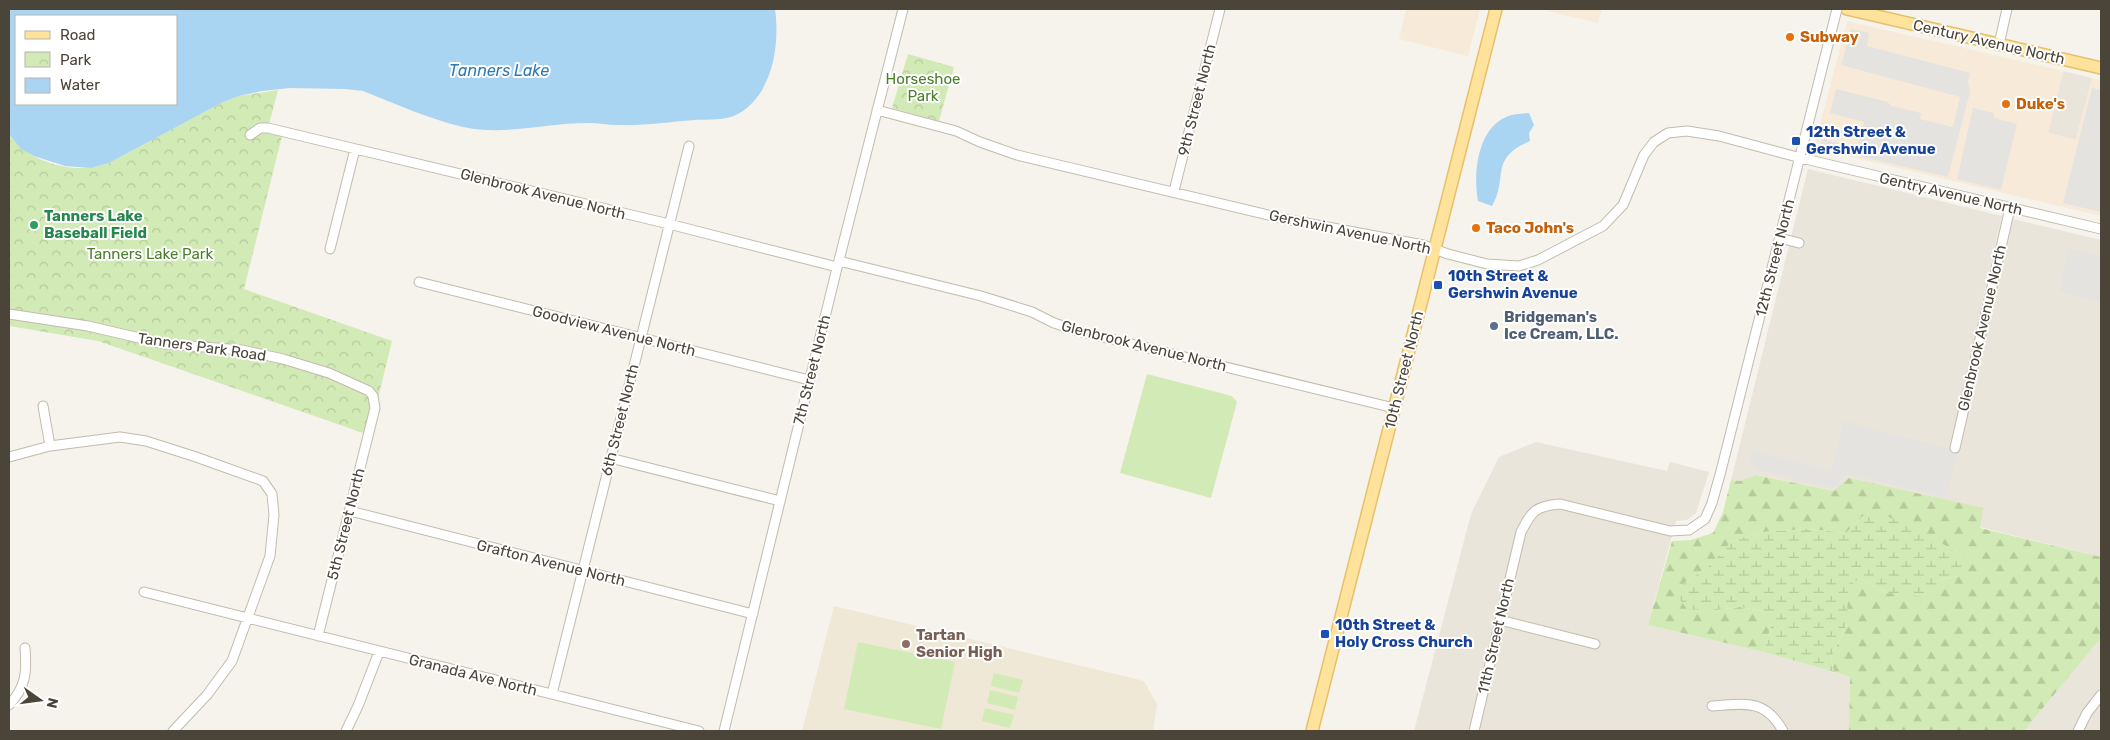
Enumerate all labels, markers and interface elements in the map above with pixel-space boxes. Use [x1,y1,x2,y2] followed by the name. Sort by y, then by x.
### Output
[15,15,178,105] legend
[1911,16,2067,68] street label: Century Avenue North
[60,26,96,44] text: Road
[1800,28,1859,46] place label: Subway
[1784,31,1796,43] marker: Subway
[1174,42,1220,158] street label: 9th Street North
[60,51,91,69] text: Park
[449,61,549,80] water label: Tanners Lake
[886,70,960,105] park label: Horseshoe Park
[60,76,100,94] text: Water
[2016,95,2065,113] place label: Duke's
[2000,98,2012,110] marker: Duke's
[1806,123,1936,158] place label: 12th Street & Gershwin Avenue
[1790,135,1802,147] marker: 12th Street & Gershwin Avenue
[458,165,628,223] street label: Glenbrook Avenue North
[1878,169,2024,219] street label: Gentry Avenue North
[1752,197,1798,319] street label: 12th Street North
[1267,206,1433,258] street label: Gershwin Avenue North
[44,207,147,242] place label: Tanners Lake Baseball Field
[28,219,40,231] marker: Tanners Lake Baseball Field
[1486,219,1574,237] place label: Taco John's
[1470,222,1482,234] marker: Taco John's
[1954,243,2010,413] street label: Glenbrook Avenue North
[87,245,214,263] park label: Tanners Lake Park
[1448,267,1578,302] place label: 10th Street & Gershwin Avenue
[1432,279,1444,291] marker: 10th Street & Gershwin Avenue
[531,302,697,360] street label: Goodview Avenue North
[1504,308,1618,343] place label: Bridgeman's Ice Cream, LLC.
[1381,309,1427,431] street label: 10th Street North
[790,313,834,427] street label: 7th Street North
[1059,317,1229,375] street label: Glenbrook Avenue North
[1488,320,1500,332] marker: Bridgeman's Ice Cream, LLC.
[137,329,267,365] street label: Tanners Park Road
[597,362,643,478] street label: 6th Street North
[323,466,369,582] street label: 5th Street North
[475,536,627,590] street label: Grafton Avenue North
[1474,576,1518,696] street label: 11th Street North
[1335,616,1473,651] place label: 10th Street & Holy Cross Church
[916,626,1002,661] place label: Tartan Senior High
[1319,628,1331,640] marker: 10th Street & Holy Cross Church
[900,638,912,650] marker: Tartan Senior High
[407,650,539,700] street label: Granada Ave North
[15,675,65,725] north arrow
[43,696,62,710] text: N

